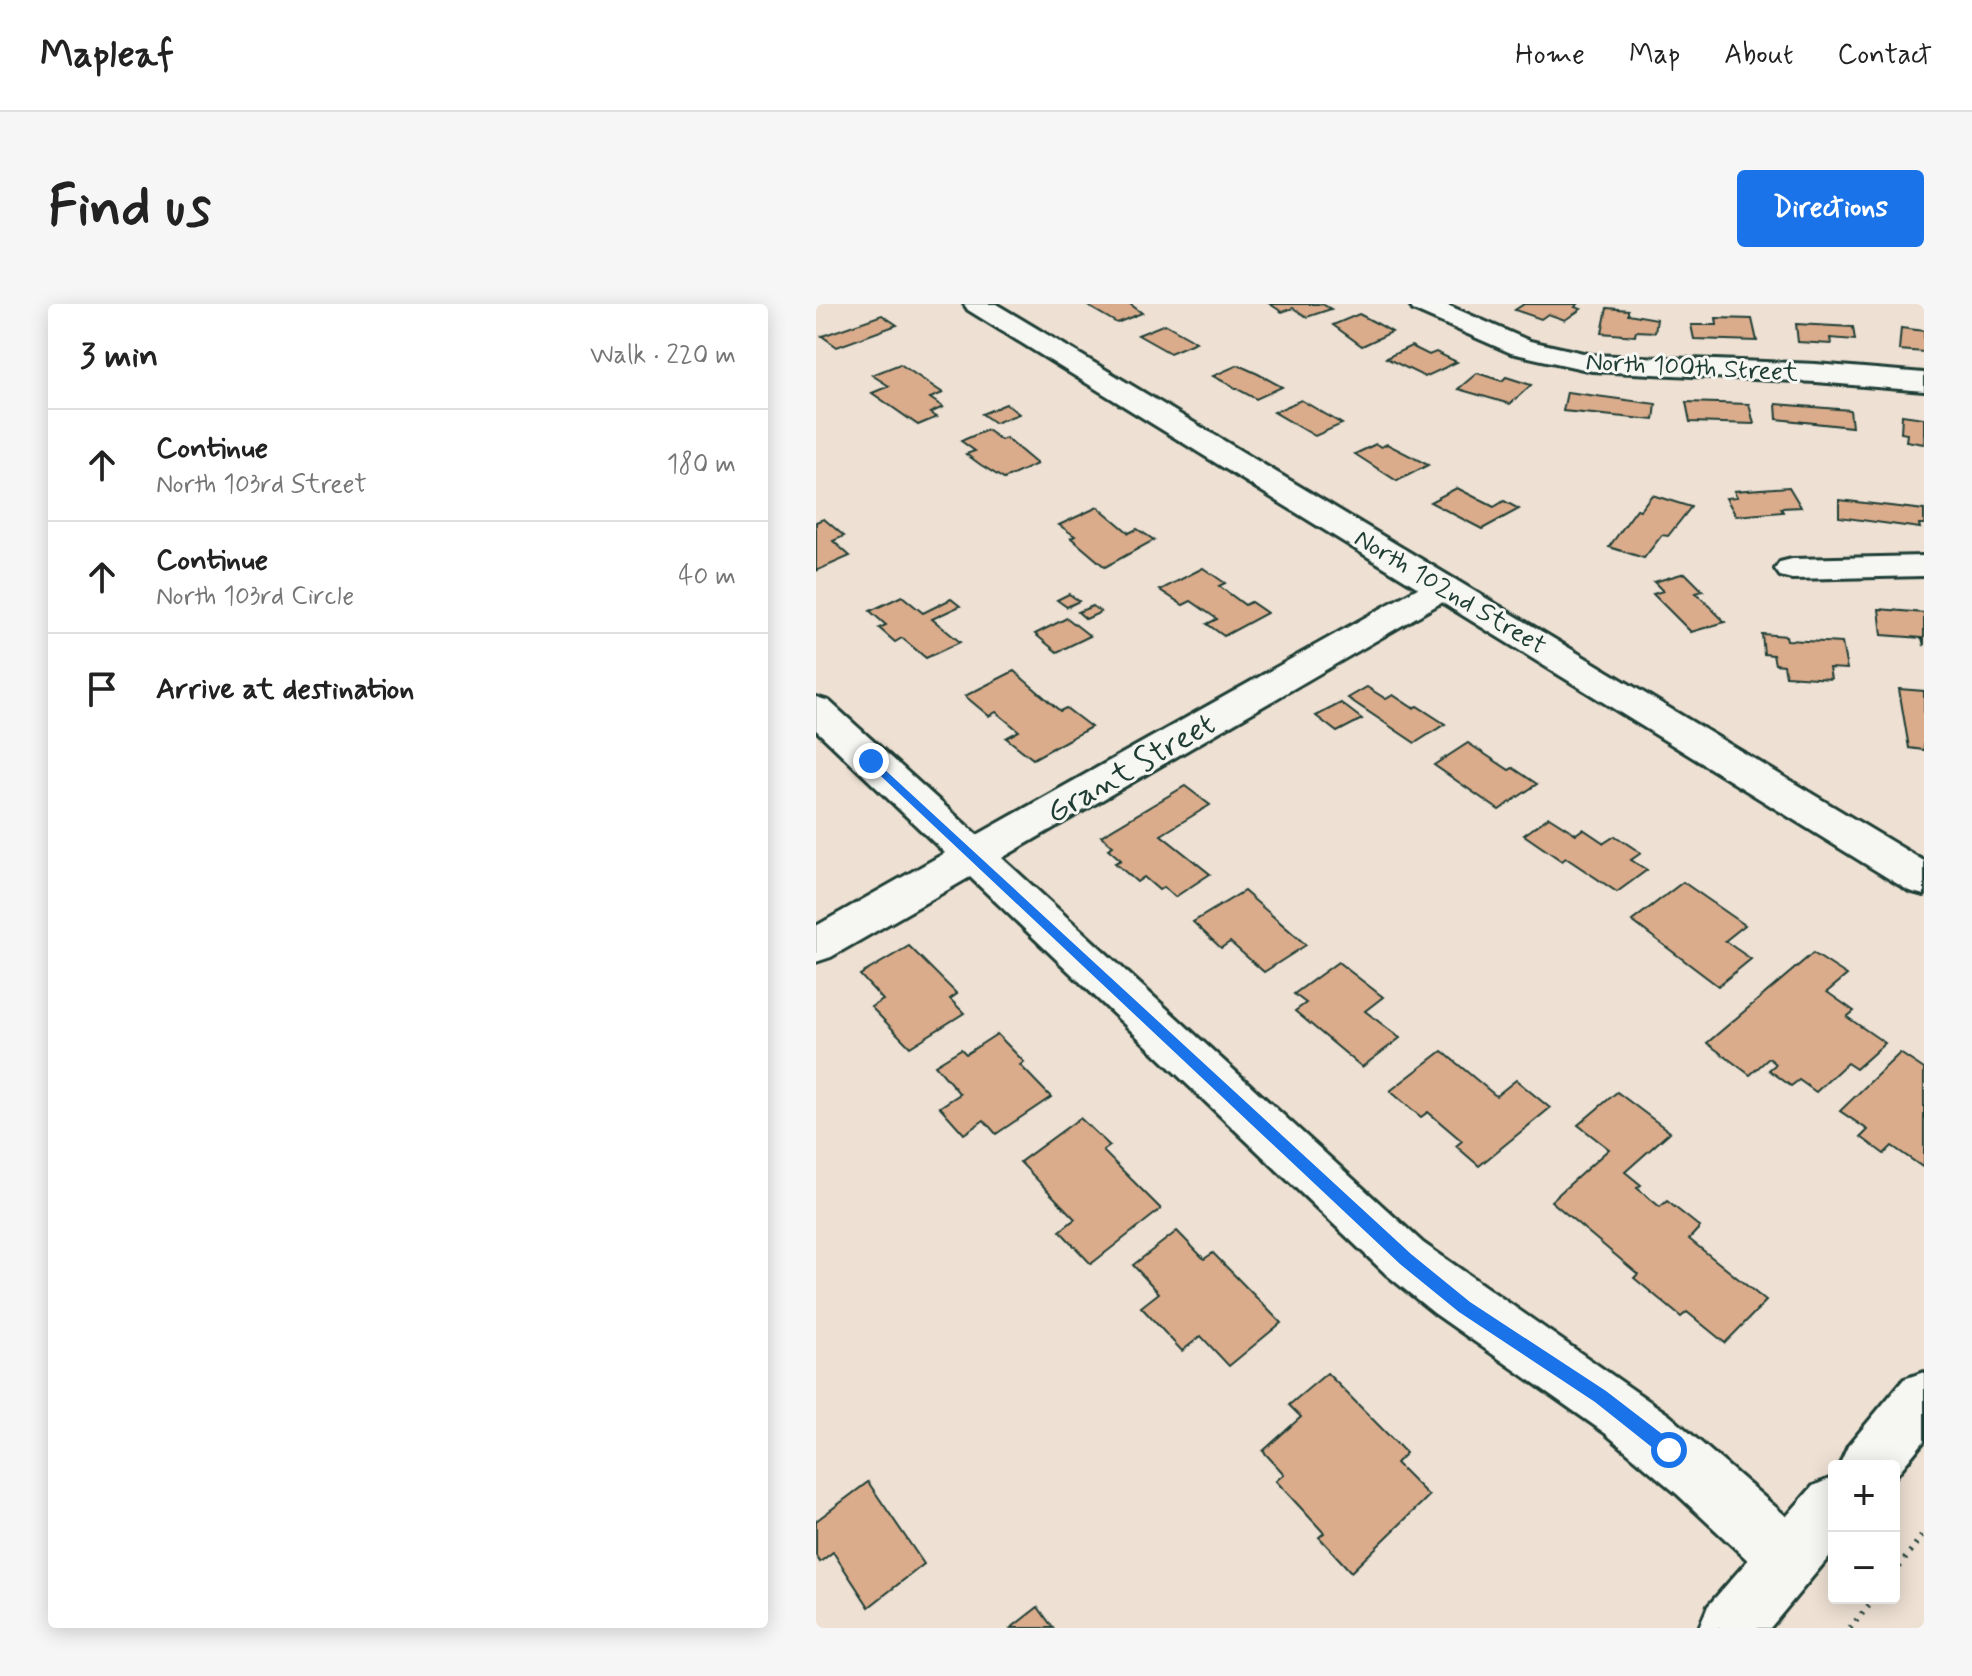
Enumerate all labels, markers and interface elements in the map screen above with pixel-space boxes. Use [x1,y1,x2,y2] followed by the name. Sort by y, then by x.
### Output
[40,31,174,80] text: Mapleaf
[1515,37,1585,74] text: Home
[1629,37,1680,74] text: Map
[1724,37,1793,74] text: About
[1837,37,1932,74] text: Contact
[1737,170,1924,247] button: Directions
[48,172,211,245] text: Find us
[80,334,158,379] text: 3 min
[590,339,736,373] text: Walk · 220 m
[1585,345,1799,391] street label: North 100th Street
[156,429,268,468] text: Continue
[80,443,124,487] icon: ahead
[667,448,736,482] text: 180 m
[156,468,367,502] text: North 103rd Street
[1348,522,1552,664] street label: North 102nd Street
[156,541,268,580] text: Continue
[80,555,124,599] icon: ahead
[678,560,736,594] text: 40 m
[156,580,354,614] text: North 103rd Circle
[80,667,124,711] icon: arrive
[156,670,414,709] text: Arrive at destination
[1039,703,1223,834] street label: Grant Street
[853,743,889,779] route end
[1651,1432,1687,1468] route start
[1828,1460,1900,1604] map controls
[1828,1460,1900,1532] button: +
[1828,1532,1900,1604] button: −

